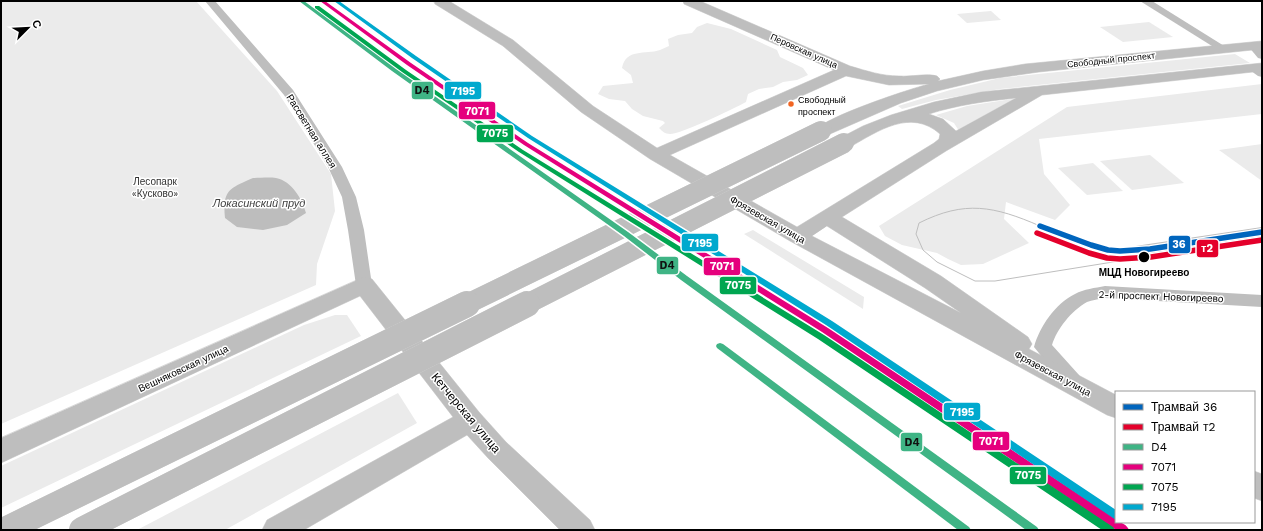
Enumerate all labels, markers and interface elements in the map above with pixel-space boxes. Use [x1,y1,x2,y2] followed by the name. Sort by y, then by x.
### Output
[8,8,48,48] north arrow
[29,18,44,30] text: С
[769,32,839,70] street label: Перовская улица
[1067,50,1155,70] street label: Свободный проспект
[411,81,434,100] line badge: D4
[444,81,482,100] line badge: 7195
[414,84,430,97] text: D4
[451,85,475,98] text: 7195
[284,92,339,170] street label: Рассветная аллея
[798,95,846,117] place label: Свободный проспект
[786,99,796,109] marker: Свободный проспект
[458,101,496,120] line badge: 7071
[465,105,489,118] text: 7071
[476,124,514,143] line badge: 7075
[482,127,508,140] text: 7075
[132,176,178,199] park label: Лесопарк «Кусково»
[728,193,808,246] street label: Фрязевская улица
[212,197,305,210] water label: Локасинский пруд
[681,233,719,252] line badge: 7195
[1168,235,1191,254] line badge: 36
[688,237,712,250] text: 7195
[1172,238,1186,251] text: 36
[1196,239,1219,258] line badge: т2
[1201,242,1213,255] text: т2
[1137,250,1151,264] marker: МЦД Новогиреево
[656,256,679,275] line badge: D4
[703,257,741,276] line badge: 7071
[659,259,675,272] text: D4
[710,260,734,273] text: 7071
[1099,267,1189,278] place label: МЦД Новогиреево
[719,276,757,295] line badge: 7075
[725,279,751,292] text: 7075
[1098,289,1224,304] street label: 2-й проспект Новогиреево
[137,343,230,394] street label: Вешняковская улица
[1013,349,1093,398] street label: Фрязевская улица
[428,370,504,456] street label: Кетчерская улица
[1115,391,1255,523] legend
[1151,400,1217,414] text: Трамвай 36
[943,402,981,421] line badge: 7195
[950,406,974,419] text: 7195
[1151,420,1215,434] text: Трамвай т2
[972,431,1010,451] line badge: 7071
[900,432,923,452] line badge: D4
[979,435,1003,448] text: 7071
[904,436,920,449] text: D4
[1151,440,1167,454] text: D4
[1151,460,1176,474] text: 7071
[1009,466,1047,485] line badge: 7075
[1015,469,1041,482] text: 7075
[1151,480,1178,494] text: 7075
[1151,500,1177,514] text: 7195

